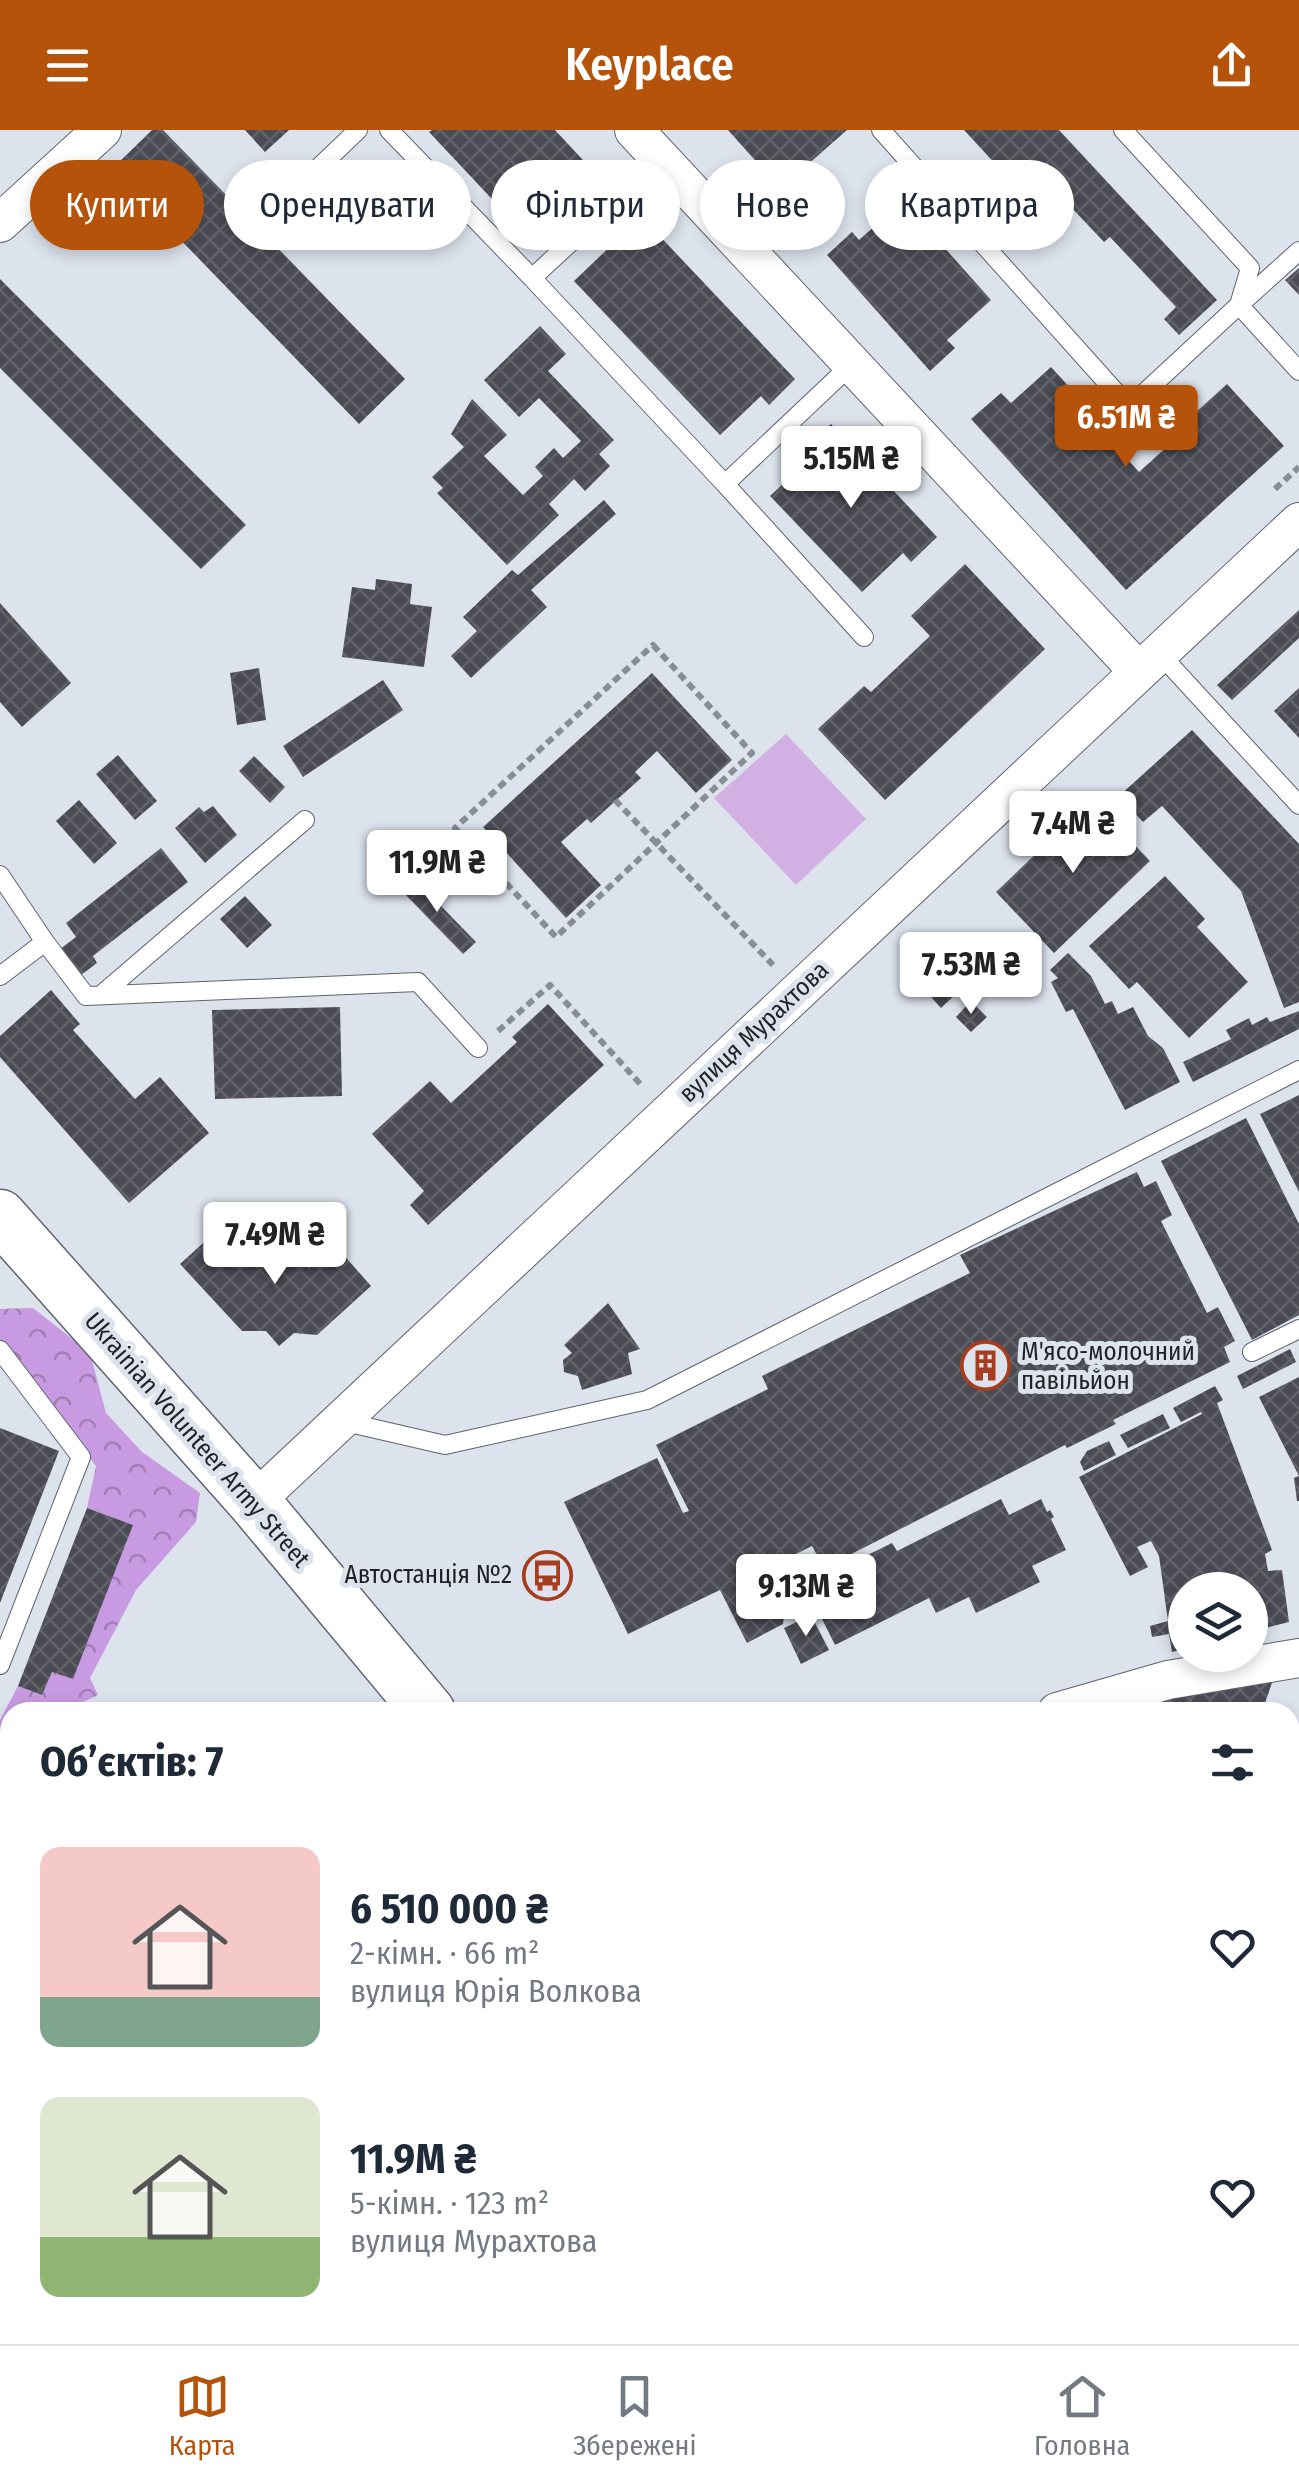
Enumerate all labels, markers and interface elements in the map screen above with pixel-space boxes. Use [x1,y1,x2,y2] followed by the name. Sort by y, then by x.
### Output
[40,38,95,93] icon: menu
[565,38,734,92] text: Keyplace
[1204,38,1259,93] icon: share
[30,160,204,250] chip: Купити
[224,160,471,250] chip: Орендувати
[491,160,680,250] chip: Фільтри
[700,160,845,250] chip: Нове
[865,160,1074,250] chip: Квартира
[1034,385,1218,470] pin: 6.51M ₴
[1077,398,1175,436] text: 6.51M ₴
[759,426,943,511] pin: 5.15M ₴
[803,439,899,477] text: 5.15M ₴
[992,791,1154,876] pin: 7.4M ₴
[1031,804,1115,842] text: 7.4M ₴
[345,830,529,915] pin: 11.9M ₴
[389,843,485,881] text: 11.9M ₴
[879,932,1063,1017] pin: 7.53M ₴
[922,945,1020,983] text: 7.53M ₴
[673,955,835,1109] street label: вулиця Мурахтова
[183,1202,367,1287] pin: 7.49M ₴
[225,1215,325,1253] text: 7.49M ₴
[78,1306,317,1574] street label: Ukrainian Volunteer Army Street
[1021,1337,1195,1396] place label: М'ясо-молочний павільйон
[960,1340,1012,1392] building icon: М'ясо-молочний павільйон
[521,1549,573,1601] bus stop icon: Автостанція №2
[714,1554,898,1639] pin: 9.13M ₴
[345,1560,512,1590] place label: Автостанція №2
[758,1567,854,1605] text: 9.13M ₴
[1168,1572,1268,1672] map controls
[1168,1572,1268,1672] button: layers
[1205,1735,1260,1790] icon: filters
[40,1737,223,1787] text: Об’єктів: 7
[350,1884,548,1934] text: 6 510 000 ₴
[120,1887,240,2007] icon: home
[1205,1920,1260,1975] icon: heart
[350,1934,539,1972] text: 2-кімн. · 66 m²
[350,1972,642,2010] text: вулиця Юрія Волкова
[350,2134,476,2184] text: 11.9M ₴
[120,2137,240,2257] icon: home
[1205,2170,1260,2225] icon: heart
[350,2184,549,2222] text: 5-кімн. · 123 m²
[350,2222,597,2260] text: вулиця Мурахтова
[169,2369,236,2462] tab: Карта
[573,2369,697,2462] tab: Збережені
[1034,2369,1130,2462] tab: Головна

